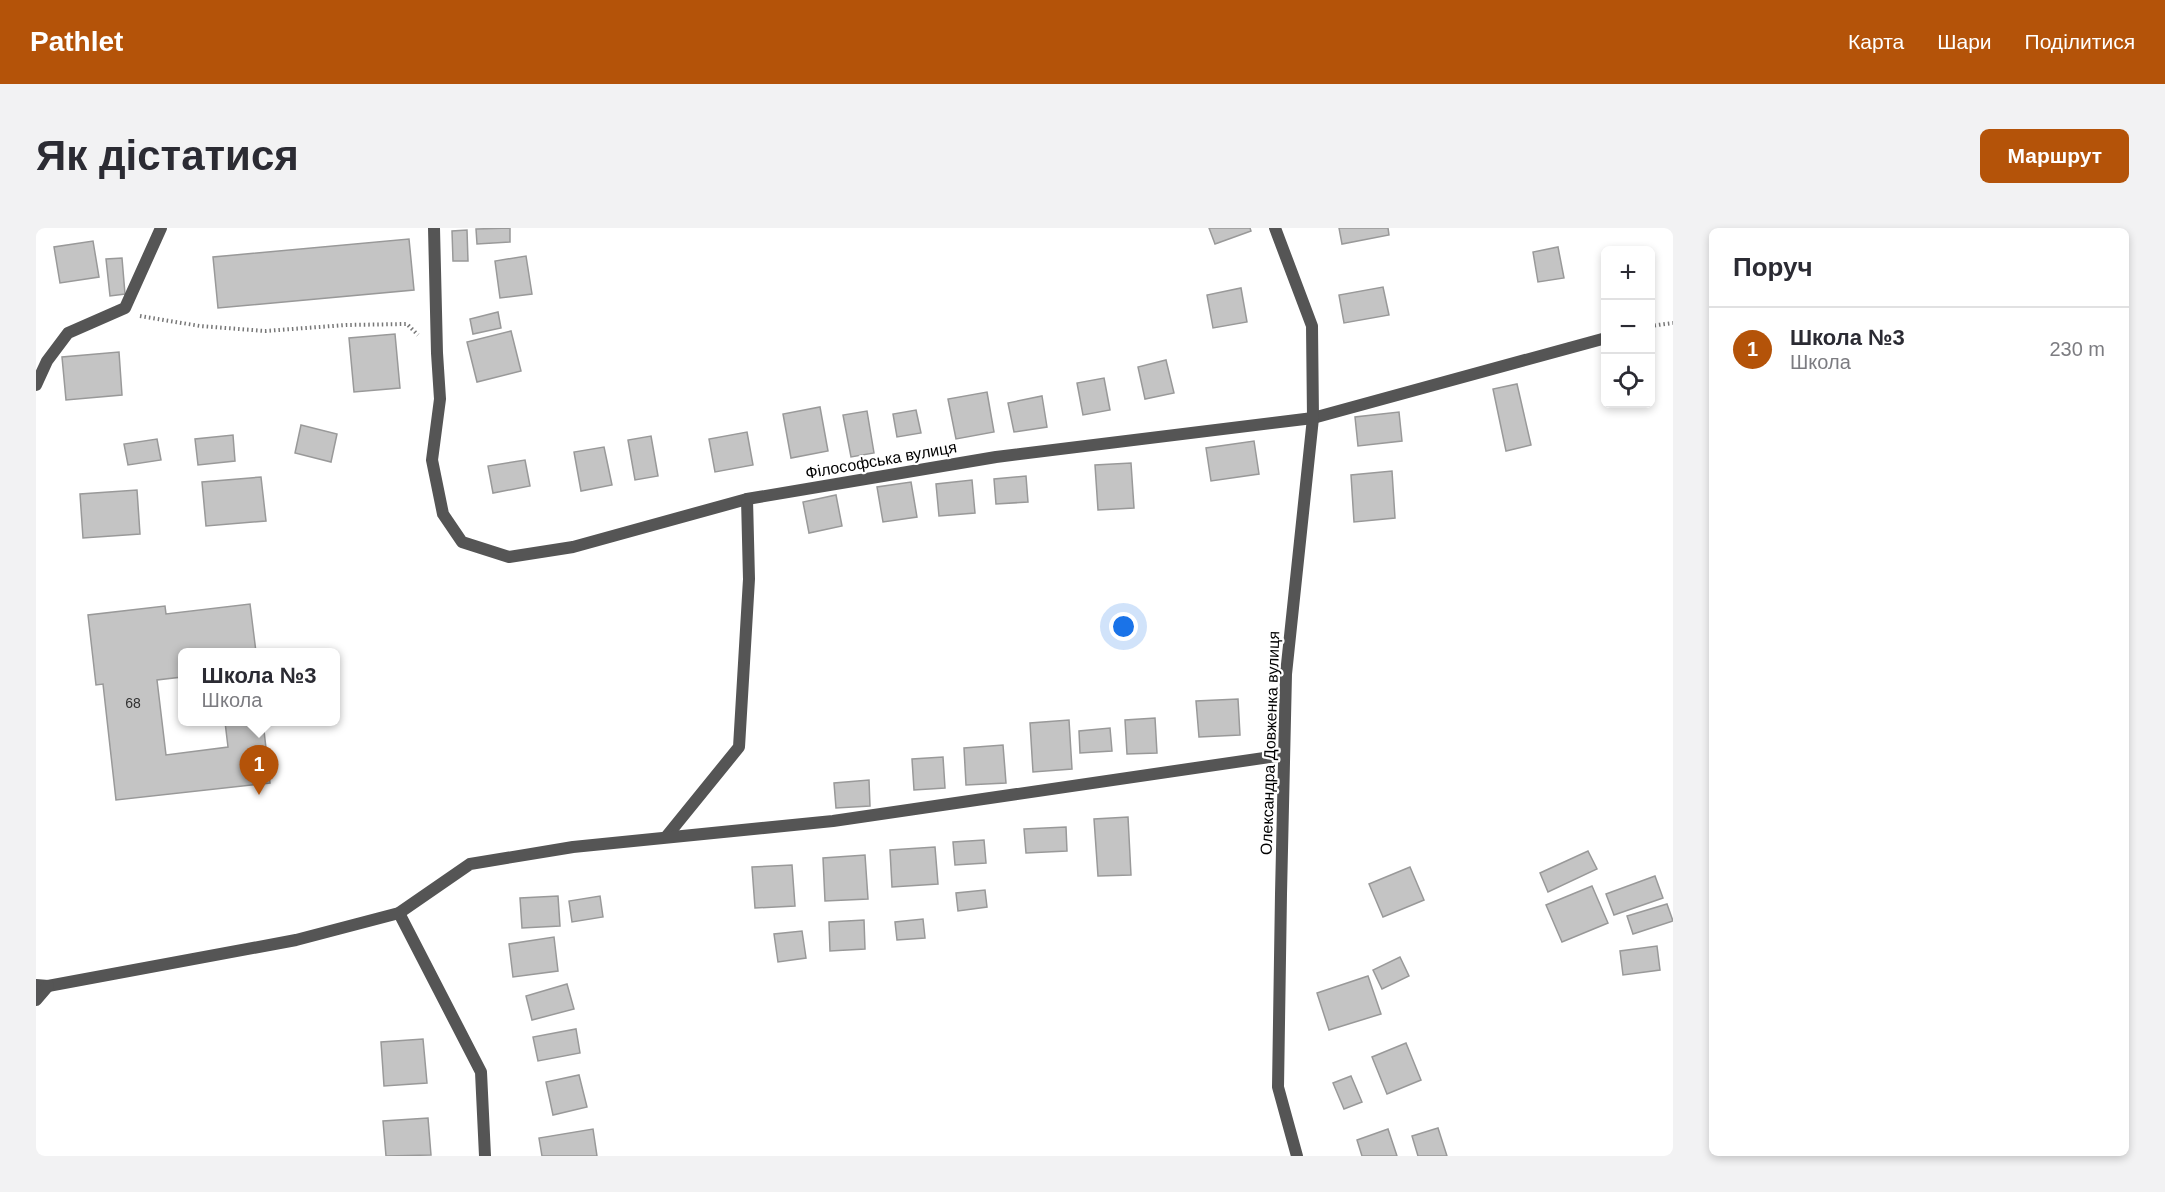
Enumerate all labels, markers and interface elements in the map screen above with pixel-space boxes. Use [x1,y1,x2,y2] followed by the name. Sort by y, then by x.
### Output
[30,26,123,57] text: Pathlet
[1848,30,1904,53] text: Карта
[1937,30,1992,53] text: Шари
[2025,30,2135,53] text: Поділитися
[1980,129,2129,183] button: Маршрут
[36,132,299,179] text: Як дістатися
[1601,246,1655,408] map controls
[1601,246,1655,300] button: +
[1733,252,1813,282] text: Поруч
[1601,300,1655,354] button: −
[1790,325,1905,350] text: Школа №3
[1747,338,1758,360] text: 1
[2049,338,2105,360] text: 230 m
[1790,351,1851,373] text: Школа
[1601,354,1655,408] button: locate
[804,438,958,482] street label: Філософська вулиця
[1109,612,1138,641] your location
[1258,631,1282,855] street label: Олександра Довженка вулиця
[178,648,340,726] popup
[202,663,316,688] text: Школа №3
[202,689,262,711] text: Школа
[125,695,141,711] house number: 68
[240,746,278,795] pin: 1

